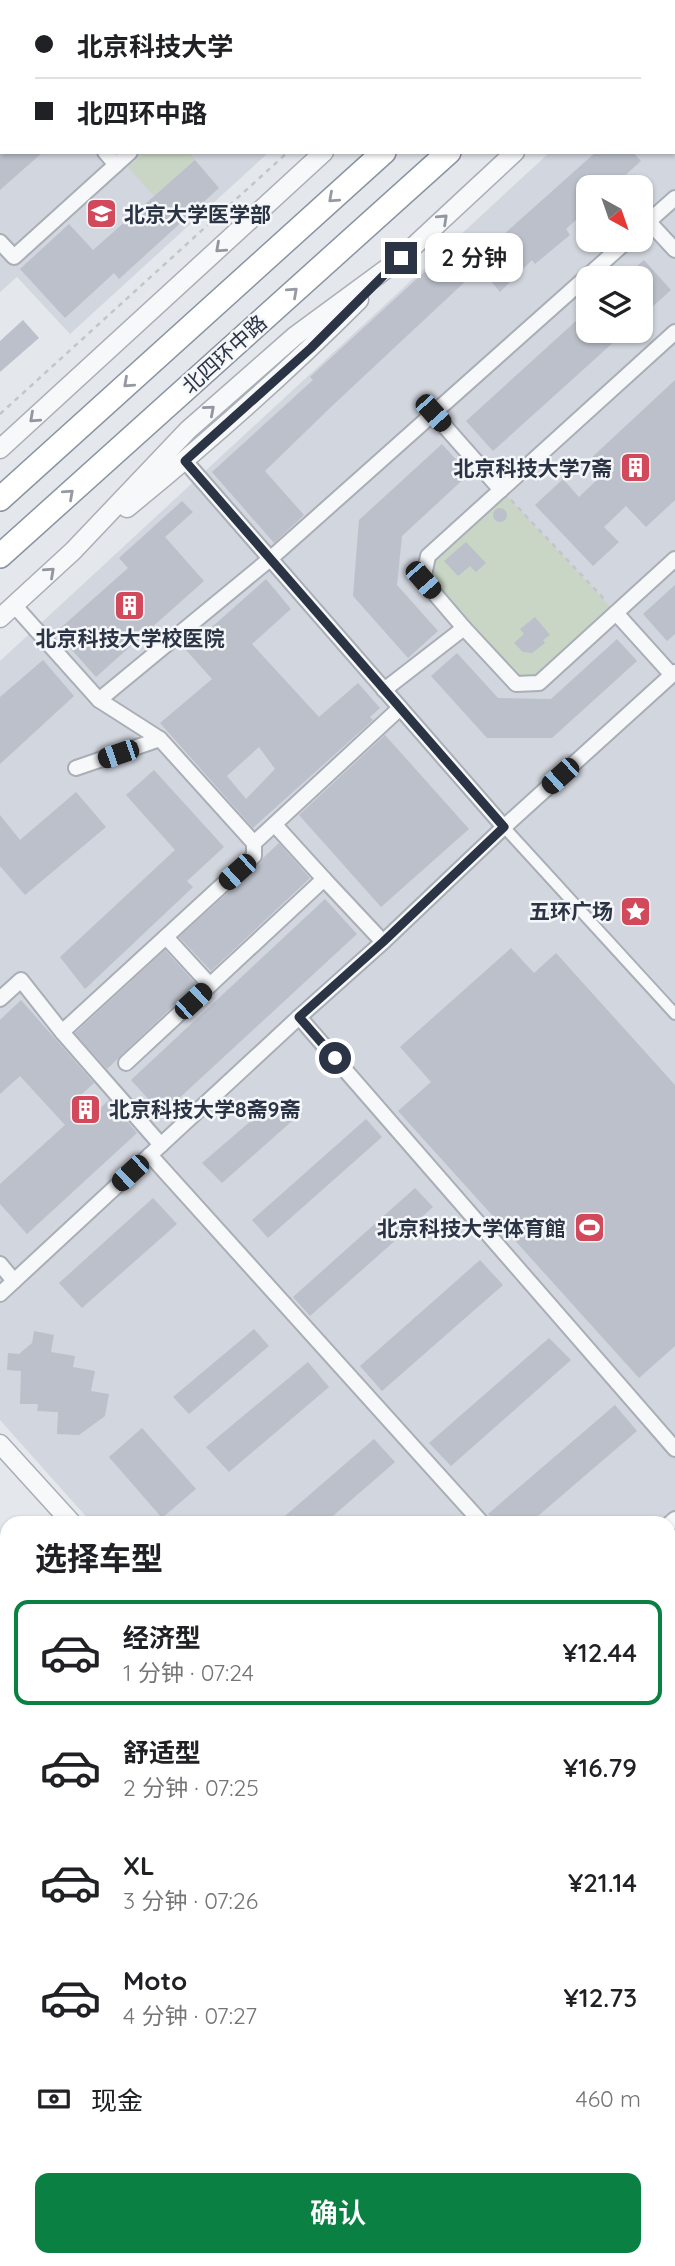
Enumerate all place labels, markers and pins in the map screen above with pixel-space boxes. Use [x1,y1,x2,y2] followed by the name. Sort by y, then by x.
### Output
[84,197,118,231] school or university icon: 北京大学医学部
[124,201,271,227] place label: 北京大学医学部
[618,451,652,485] building icon: 北京科技大学7斋
[453,455,612,481] place label: 北京科技大学7斋
[113,589,147,623] building icon: 北京科技大学校医院
[36,625,225,651] place label: 北京科技大学校医院
[619,894,653,928] place icon: 五环广场
[529,898,613,924] place label: 五环广场
[69,1092,103,1126] building icon: 北京科技大学8斋9斋
[109,1096,300,1122] place label: 北京科技大学8斋9斋
[572,1211,606,1245] sports icon: 北京科技大学体育館
[377,1215,566,1241] place label: 北京科技大学体育館

